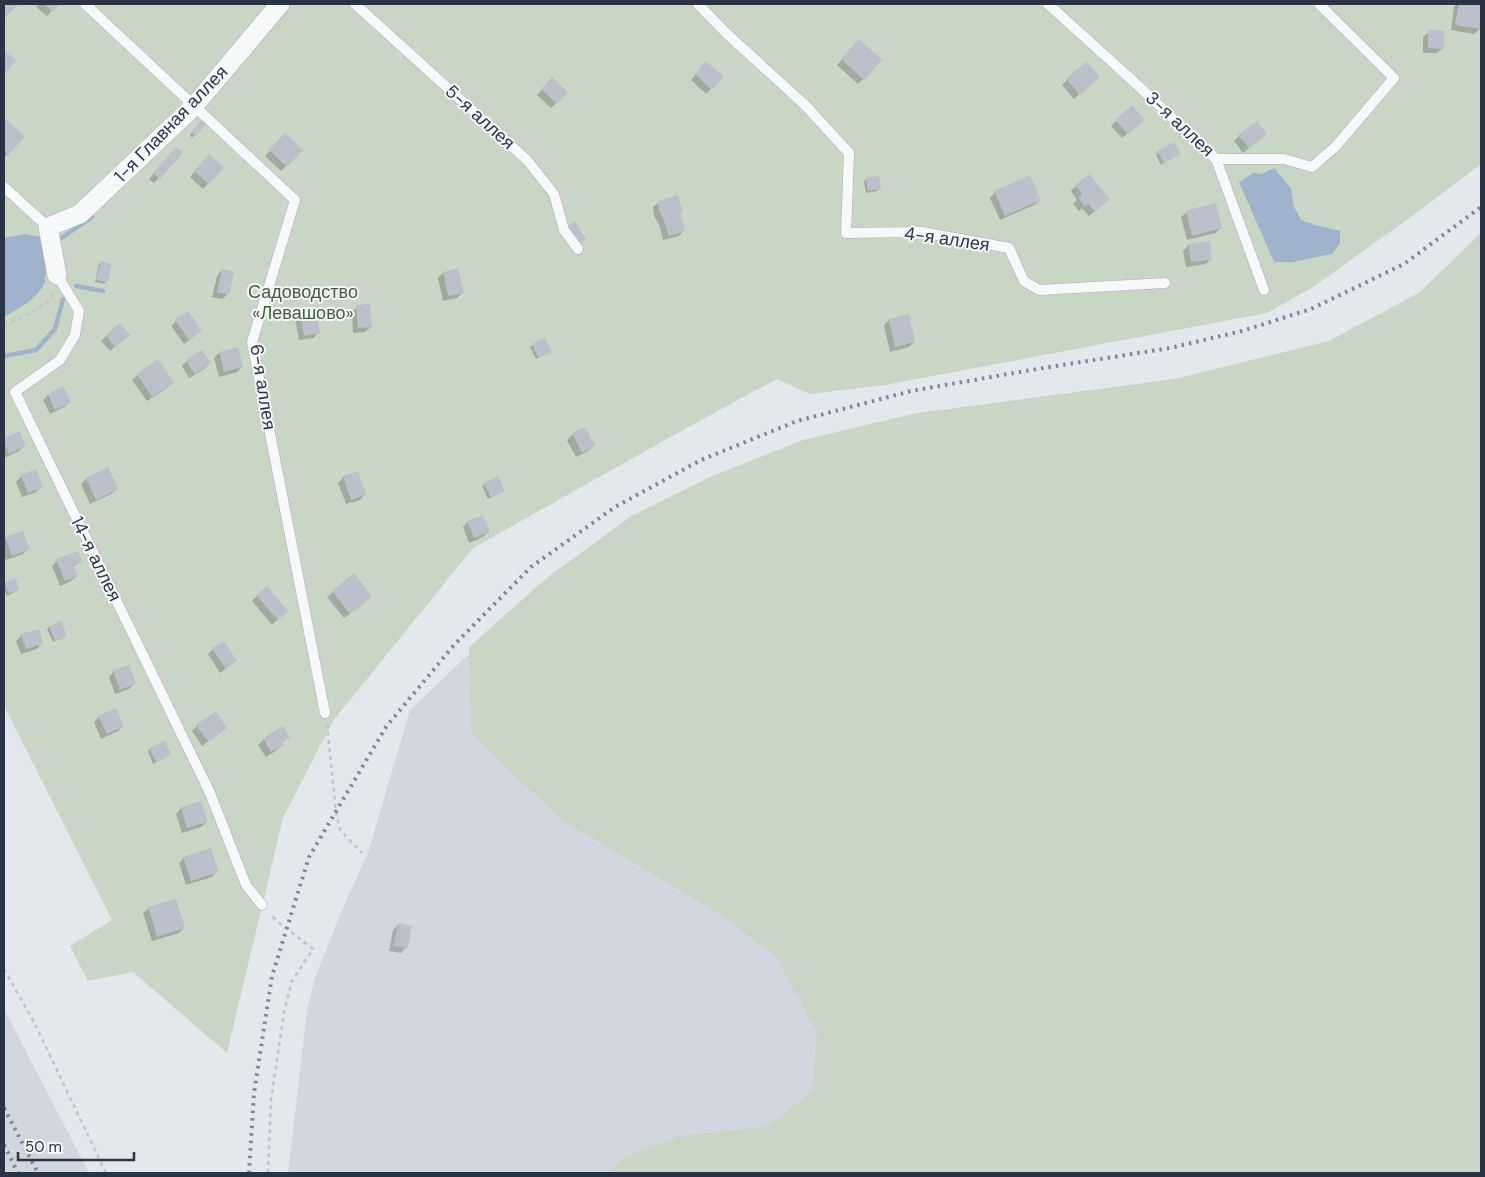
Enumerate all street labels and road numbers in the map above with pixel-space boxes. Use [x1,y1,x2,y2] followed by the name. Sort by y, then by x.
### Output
[109,60,233,188] street label: 1-я Главная аллея
[440,79,520,155] street label: 5-я аллея
[1140,86,1220,162] street label: 3-я аллея
[903,221,991,257] street label: 4-я аллея
[244,342,282,432] street label: 6-я аллея
[65,513,127,605] street label: 14-я аллея

